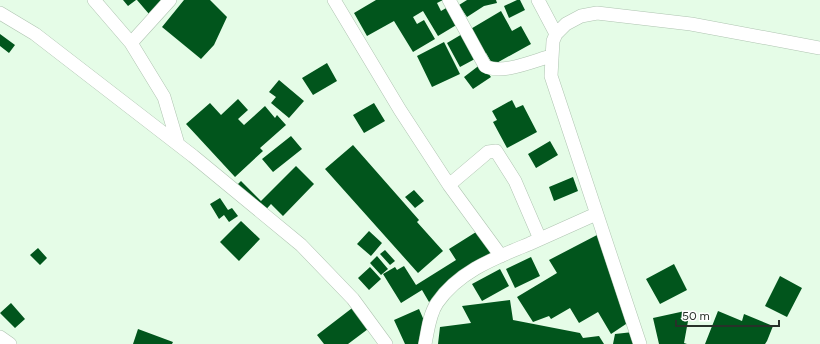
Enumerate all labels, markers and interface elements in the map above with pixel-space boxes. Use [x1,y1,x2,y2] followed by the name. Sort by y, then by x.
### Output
[676,302,779,328] scale bar
[682,309,710,323] text: 50 m

